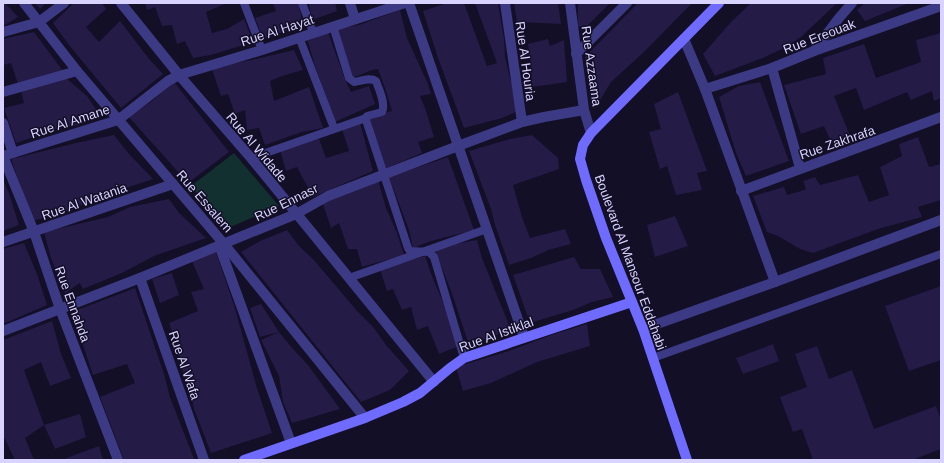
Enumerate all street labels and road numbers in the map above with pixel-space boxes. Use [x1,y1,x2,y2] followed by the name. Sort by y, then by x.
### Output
[239,11,316,49] street label: Rue Al Hayat
[781,16,858,57] street label: Rue Ereouak
[512,20,539,103] street label: Rue Al Houria
[578,25,605,108] street label: Rue Azzaama
[29,102,112,141] street label: Rue Al Amane
[223,110,290,185] street label: Rue Al Widade
[797,122,878,162] street label: Rue Zakhrafa
[174,167,236,235] street label: Rue Essalem
[592,172,669,352] street label: Boulevard Al Mansour Eddahabi
[40,180,129,223] street label: Rue Al Watania
[252,180,321,224] street label: Rue Ennasr
[52,264,93,345] street label: Rue Ennahda
[457,314,535,355] street label: Rue Al Istiklal
[166,329,204,402] street label: Rue Al Wafa

